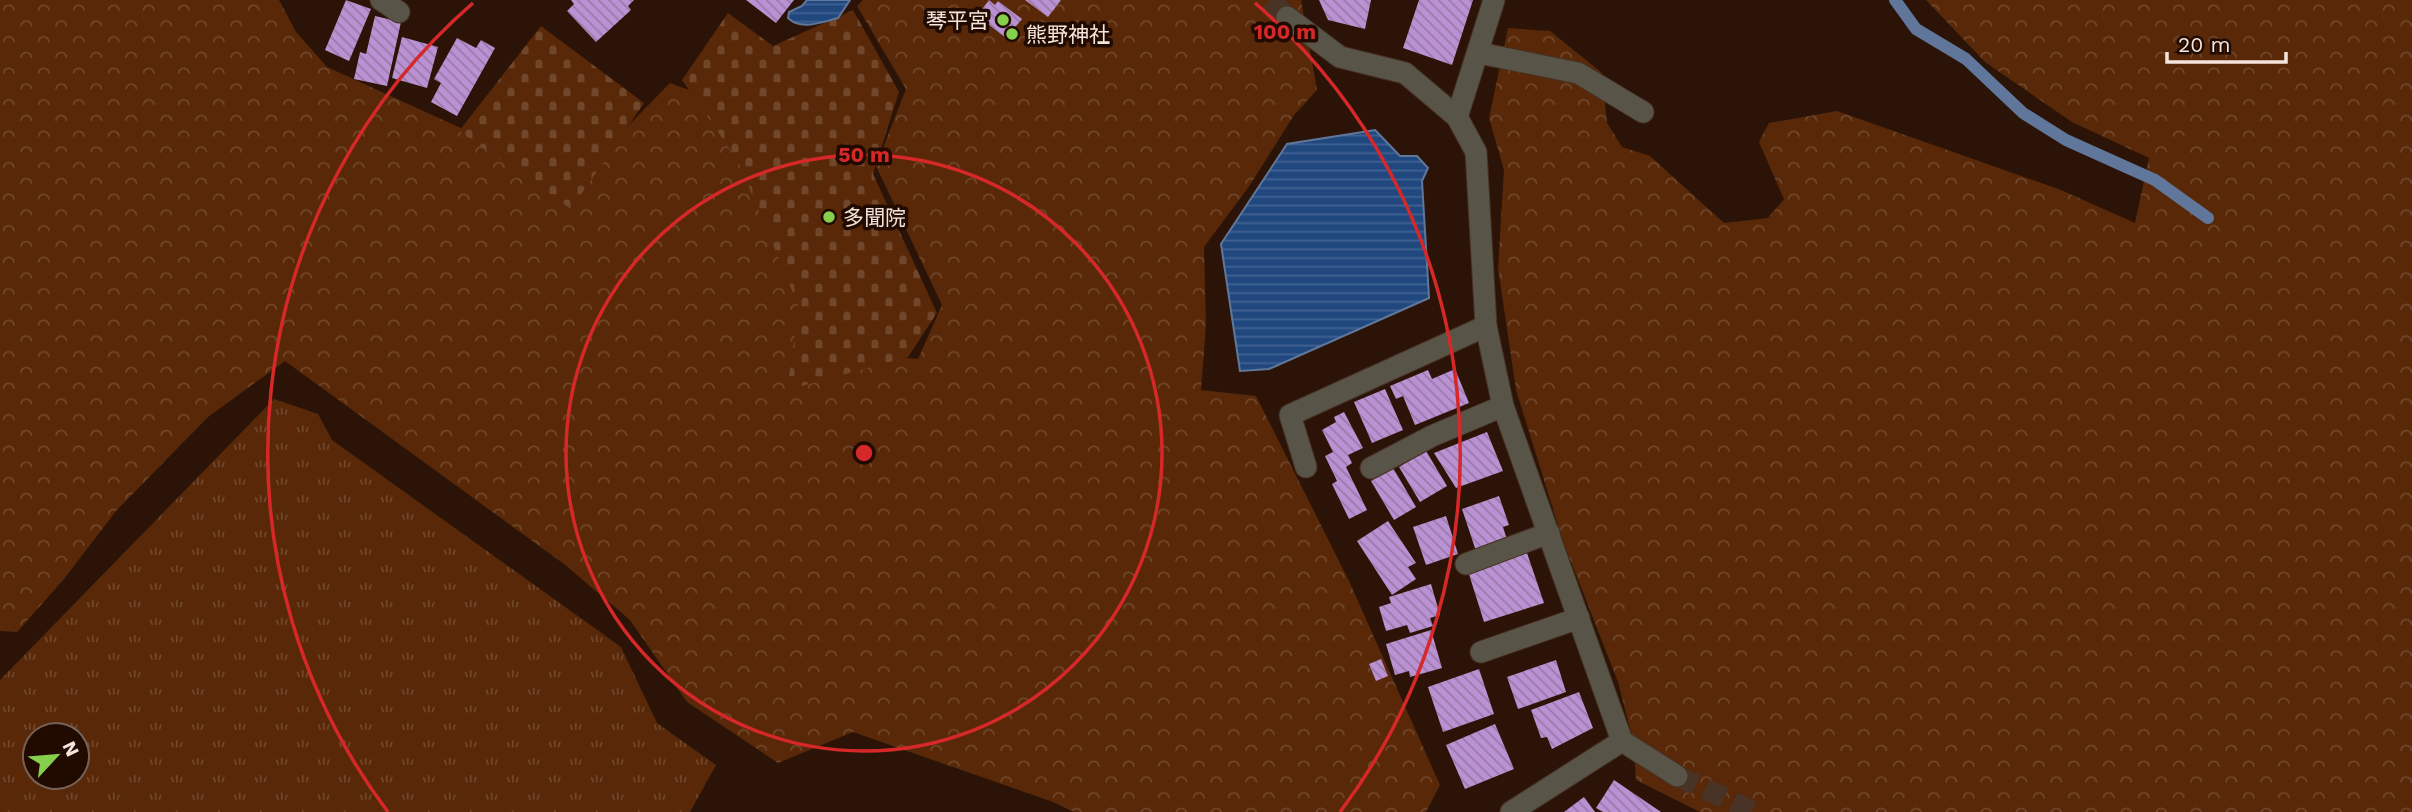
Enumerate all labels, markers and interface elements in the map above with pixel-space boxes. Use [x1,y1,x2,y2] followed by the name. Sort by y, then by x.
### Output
[926,8,989,33] place label: 琴平宮
[995,12,1011,28] marker: 琴平宮
[1254,19,1316,44] text: 100 m
[2167,21,2286,65] scale bar
[1026,22,1110,47] place label: 熊野神社
[1004,26,1020,42] marker: 熊野神社
[2178,32,2230,57] text: 20 m
[838,142,890,167] text: 50 m
[843,205,906,230] place label: 多聞院
[821,209,837,225] marker: 多聞院
[852,441,876,465] centre of rings
[21,721,91,791] north arrow
[57,737,84,760] text: N

